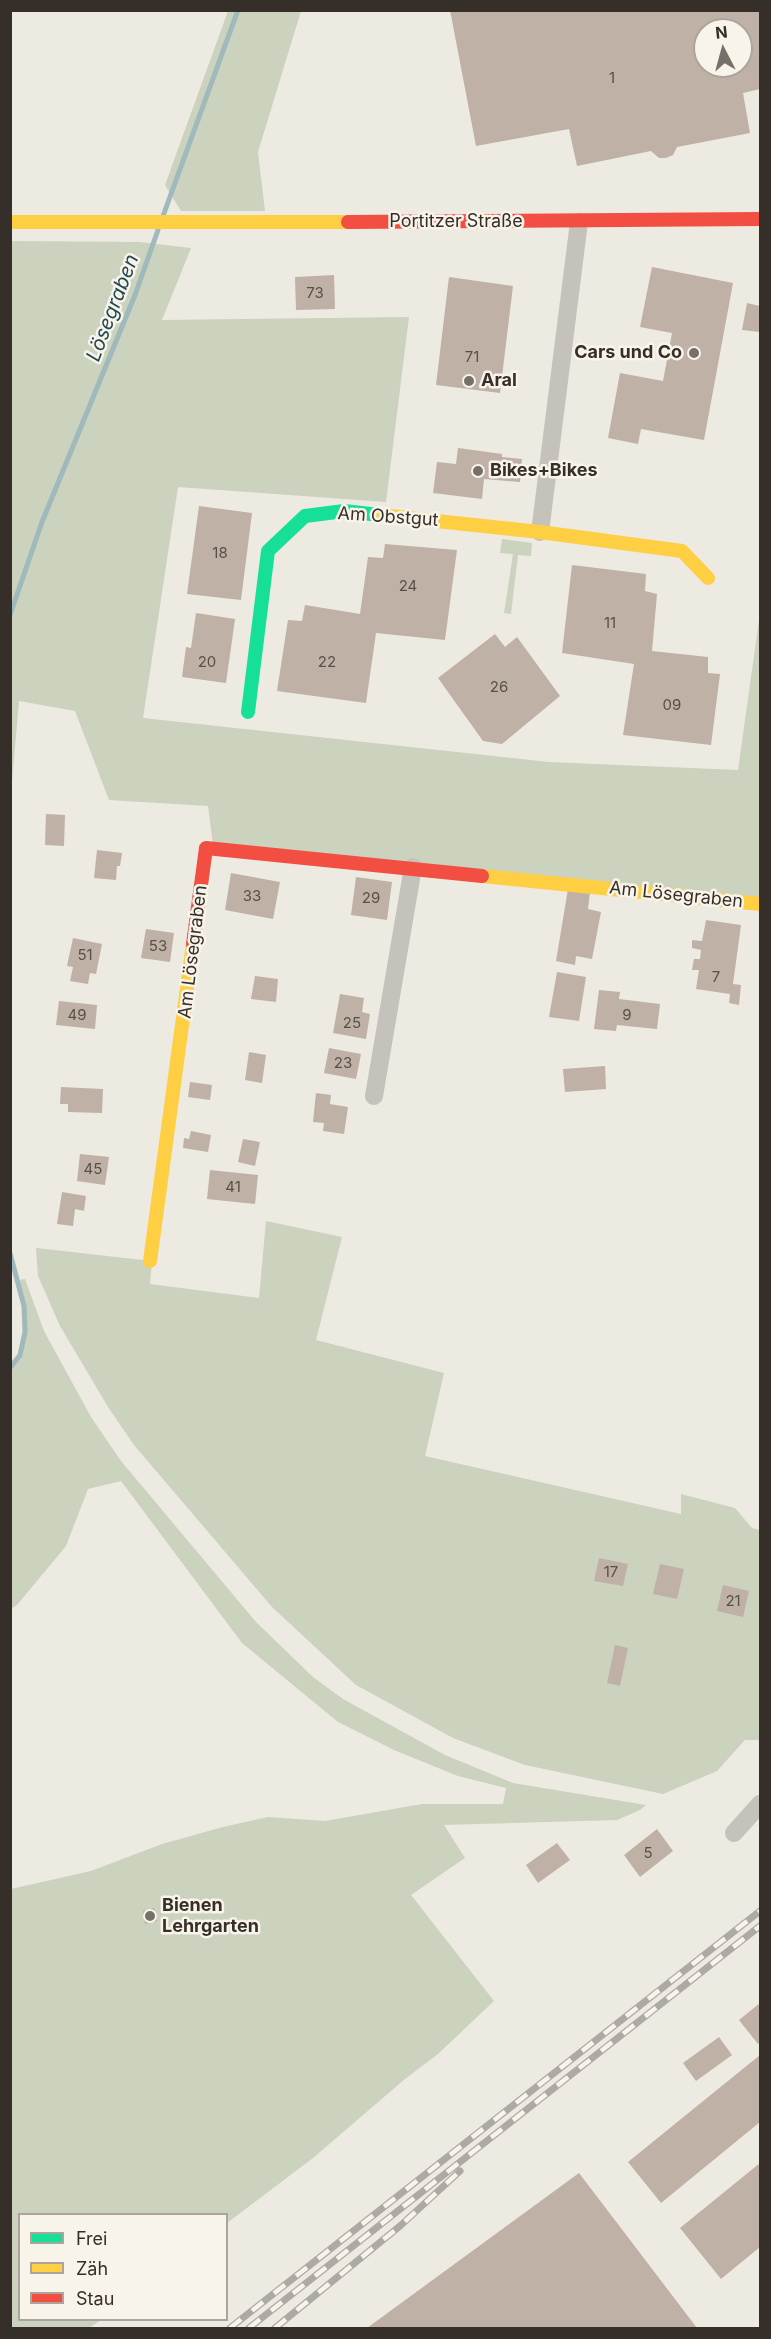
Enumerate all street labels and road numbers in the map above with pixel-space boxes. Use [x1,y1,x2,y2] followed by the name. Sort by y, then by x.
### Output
[389,211,523,233] street label: Portitzer Straße
[337,503,439,531] street label: Am Obstgut
[608,877,744,913] street label: Am Lösegraben
[174,884,212,1020] street label: Am Lösegraben

